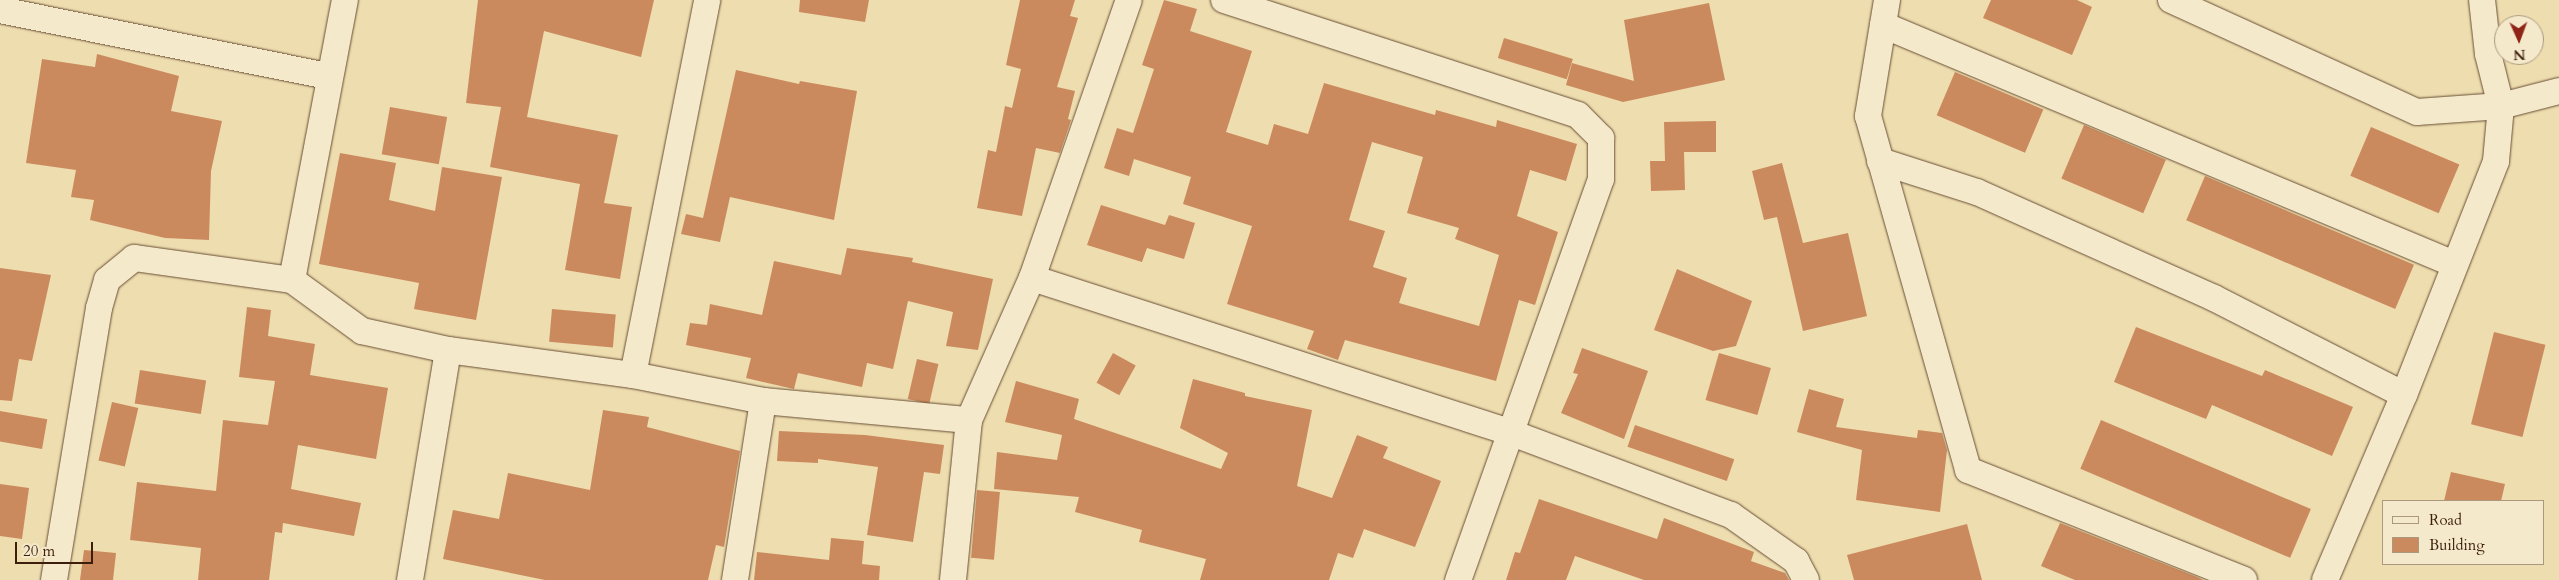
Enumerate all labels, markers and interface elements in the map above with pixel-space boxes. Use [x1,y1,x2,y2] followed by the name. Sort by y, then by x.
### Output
[2494,15,2544,65] north arrow
[2513,45,2526,64] text: N
[2382,500,2544,565] legend
[2429,510,2462,530] text: Road
[18,532,95,564] scale bar
[2429,535,2485,555] text: Building
[23,541,55,561] text: 20 m

